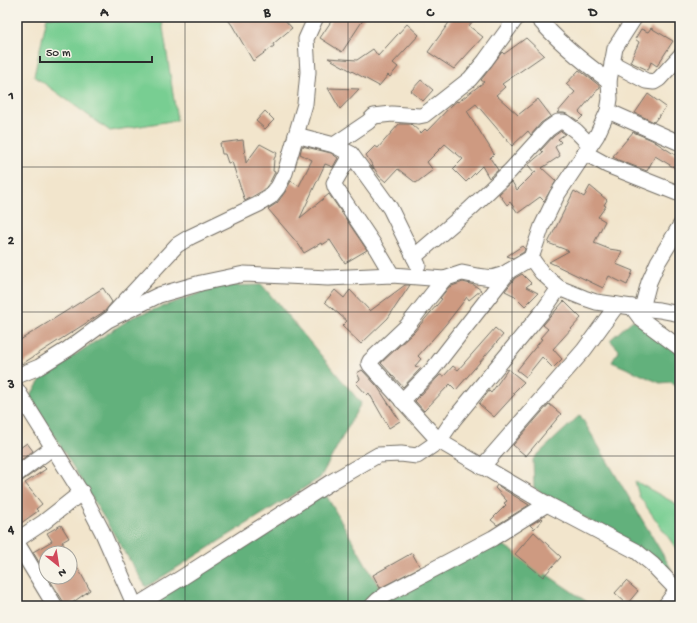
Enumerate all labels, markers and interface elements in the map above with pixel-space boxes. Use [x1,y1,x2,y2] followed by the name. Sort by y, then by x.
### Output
[99,6,109,21] text: A
[263,6,272,21] text: B
[425,6,435,21] text: C
[588,6,598,21] text: D
[40,38,152,64] scale bar
[46,47,71,61] text: 50 m
[7,89,14,104] text: 1
[8,234,15,249] text: 2
[7,378,15,393] text: 3
[7,523,15,538] text: 4
[38,545,78,585] north arrow
[56,565,68,579] text: N

